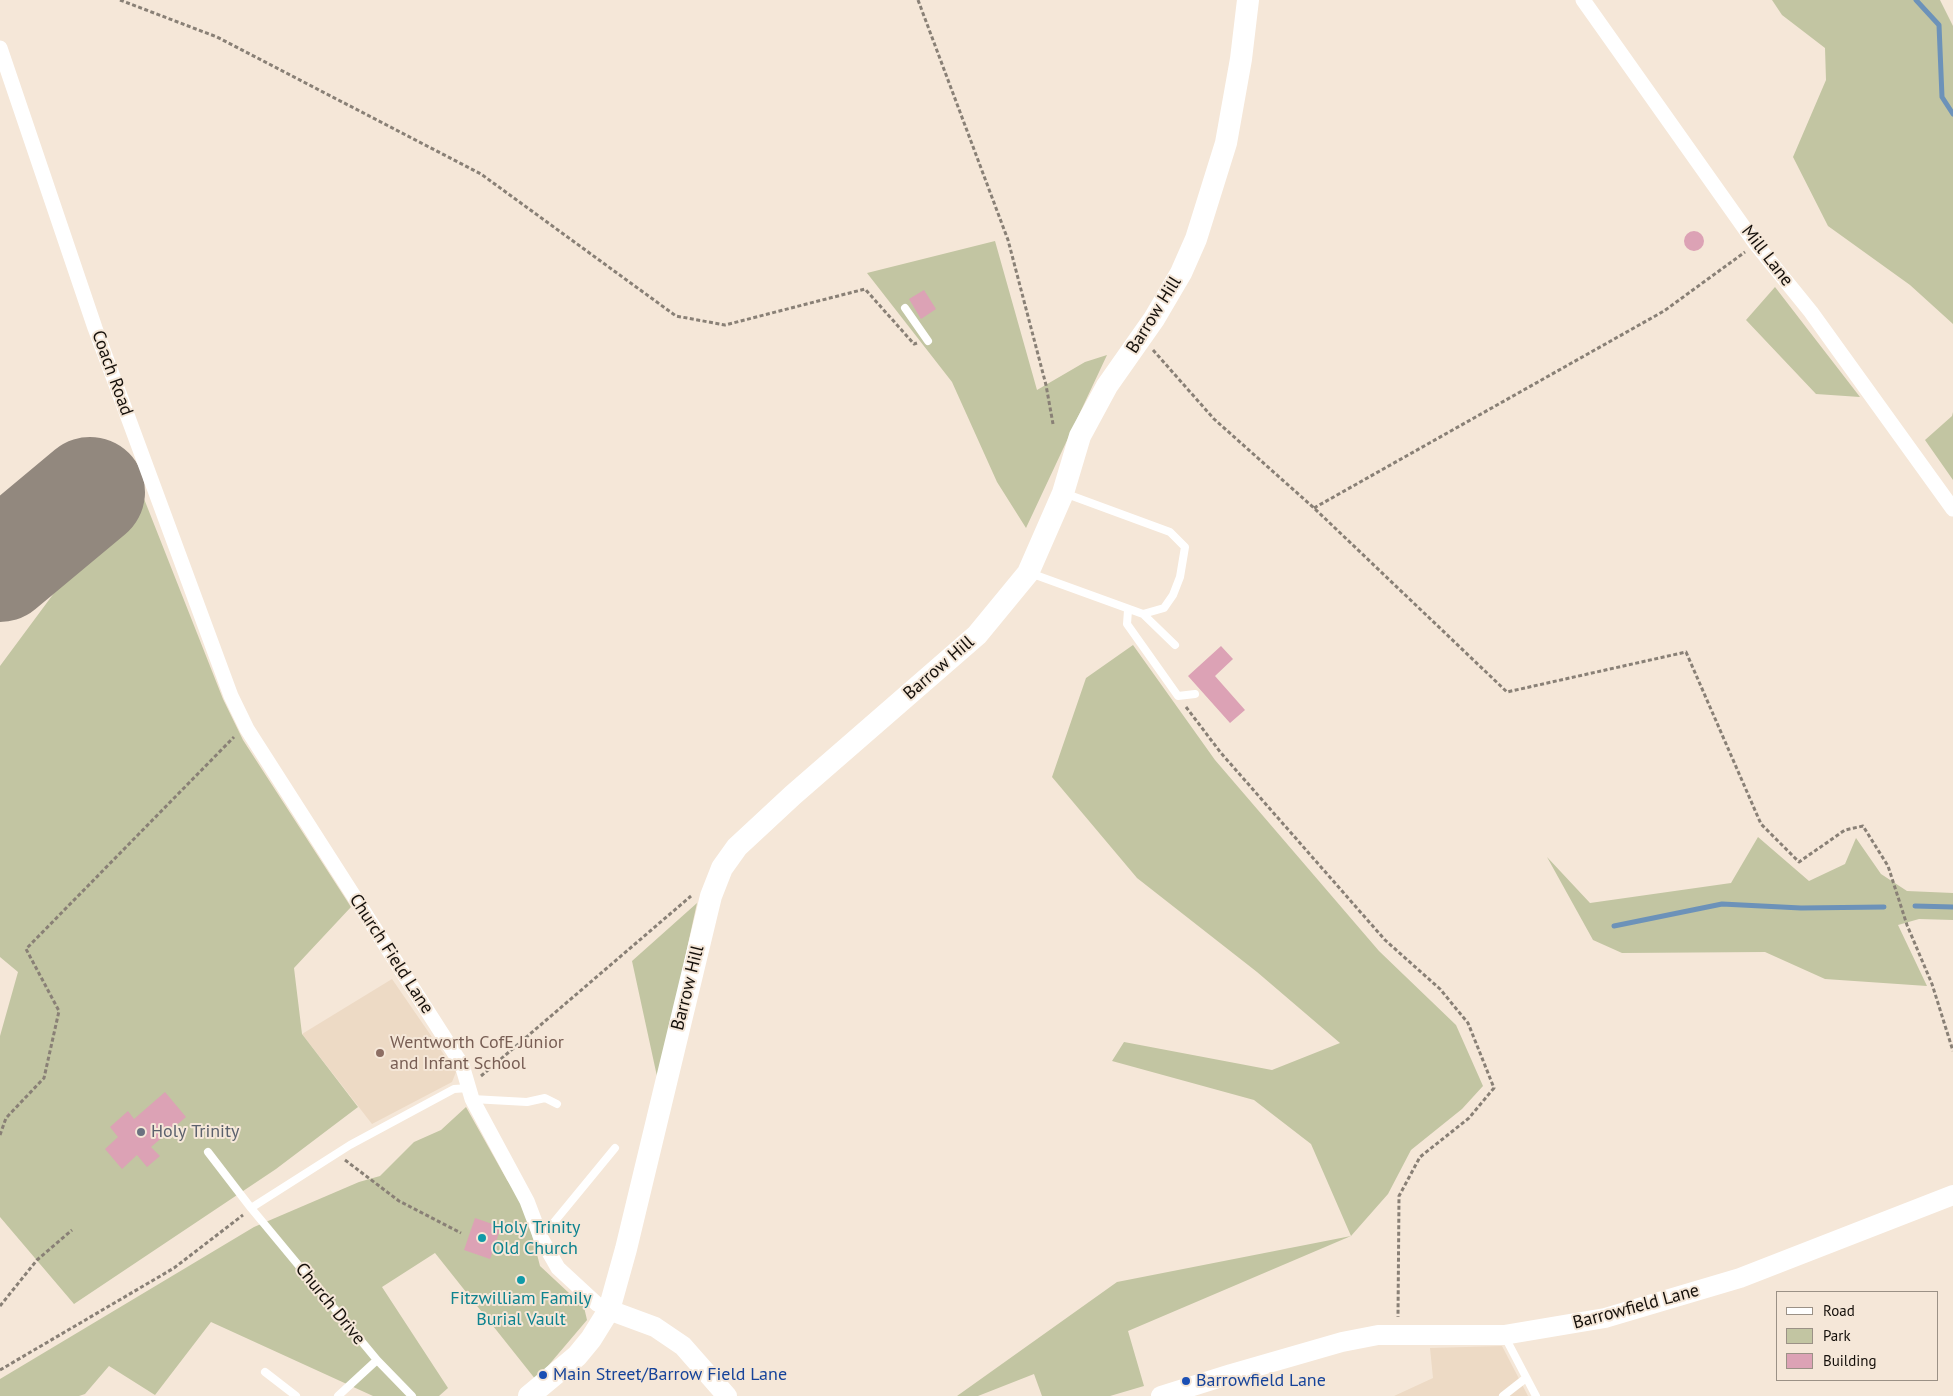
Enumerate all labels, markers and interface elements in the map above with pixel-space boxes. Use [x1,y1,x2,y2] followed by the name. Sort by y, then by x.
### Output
[1737,221,1797,291] street label: Mill Lane
[1122,273,1186,357] street label: Barrow Hill
[87,327,137,419] street label: Coach Road
[899,631,979,705] street label: Barrow Hill
[344,890,438,1018] street label: Church Field Lane
[667,943,709,1033] street label: Barrow Hill
[390,1032,564,1074] place label: Wentworth CofE Junior and Infant School
[374,1047,386,1059] marker: Wentworth CofE Junior and Infant School
[151,1121,239,1143] place label: Holy Trinity
[135,1126,147,1138] marker: Holy Trinity
[492,1217,580,1260] place label: Holy Trinity Old Church
[476,1232,488,1244] marker: Holy Trinity Old Church
[290,1259,370,1349] street label: Church Drive
[515,1274,527,1286] marker: Fitzwilliam Family Burial Vault
[1570,1280,1702,1334] street label: Barrowfield Lane
[450,1288,592,1330] place label: Fitzwilliam Family Burial Vault
[1776,1291,1938,1381] legend
[1823,1301,1855,1320] text: Road
[1823,1326,1851,1345] text: Park
[1823,1351,1877,1370] text: Building
[553,1364,787,1386] place label: Main Street/Barrow Field Lane
[537,1369,549,1381] marker: Main Street/Barrow Field Lane
[1196,1370,1326,1392] place label: Barrowfield Lane
[1180,1375,1192,1387] marker: Barrowfield Lane

